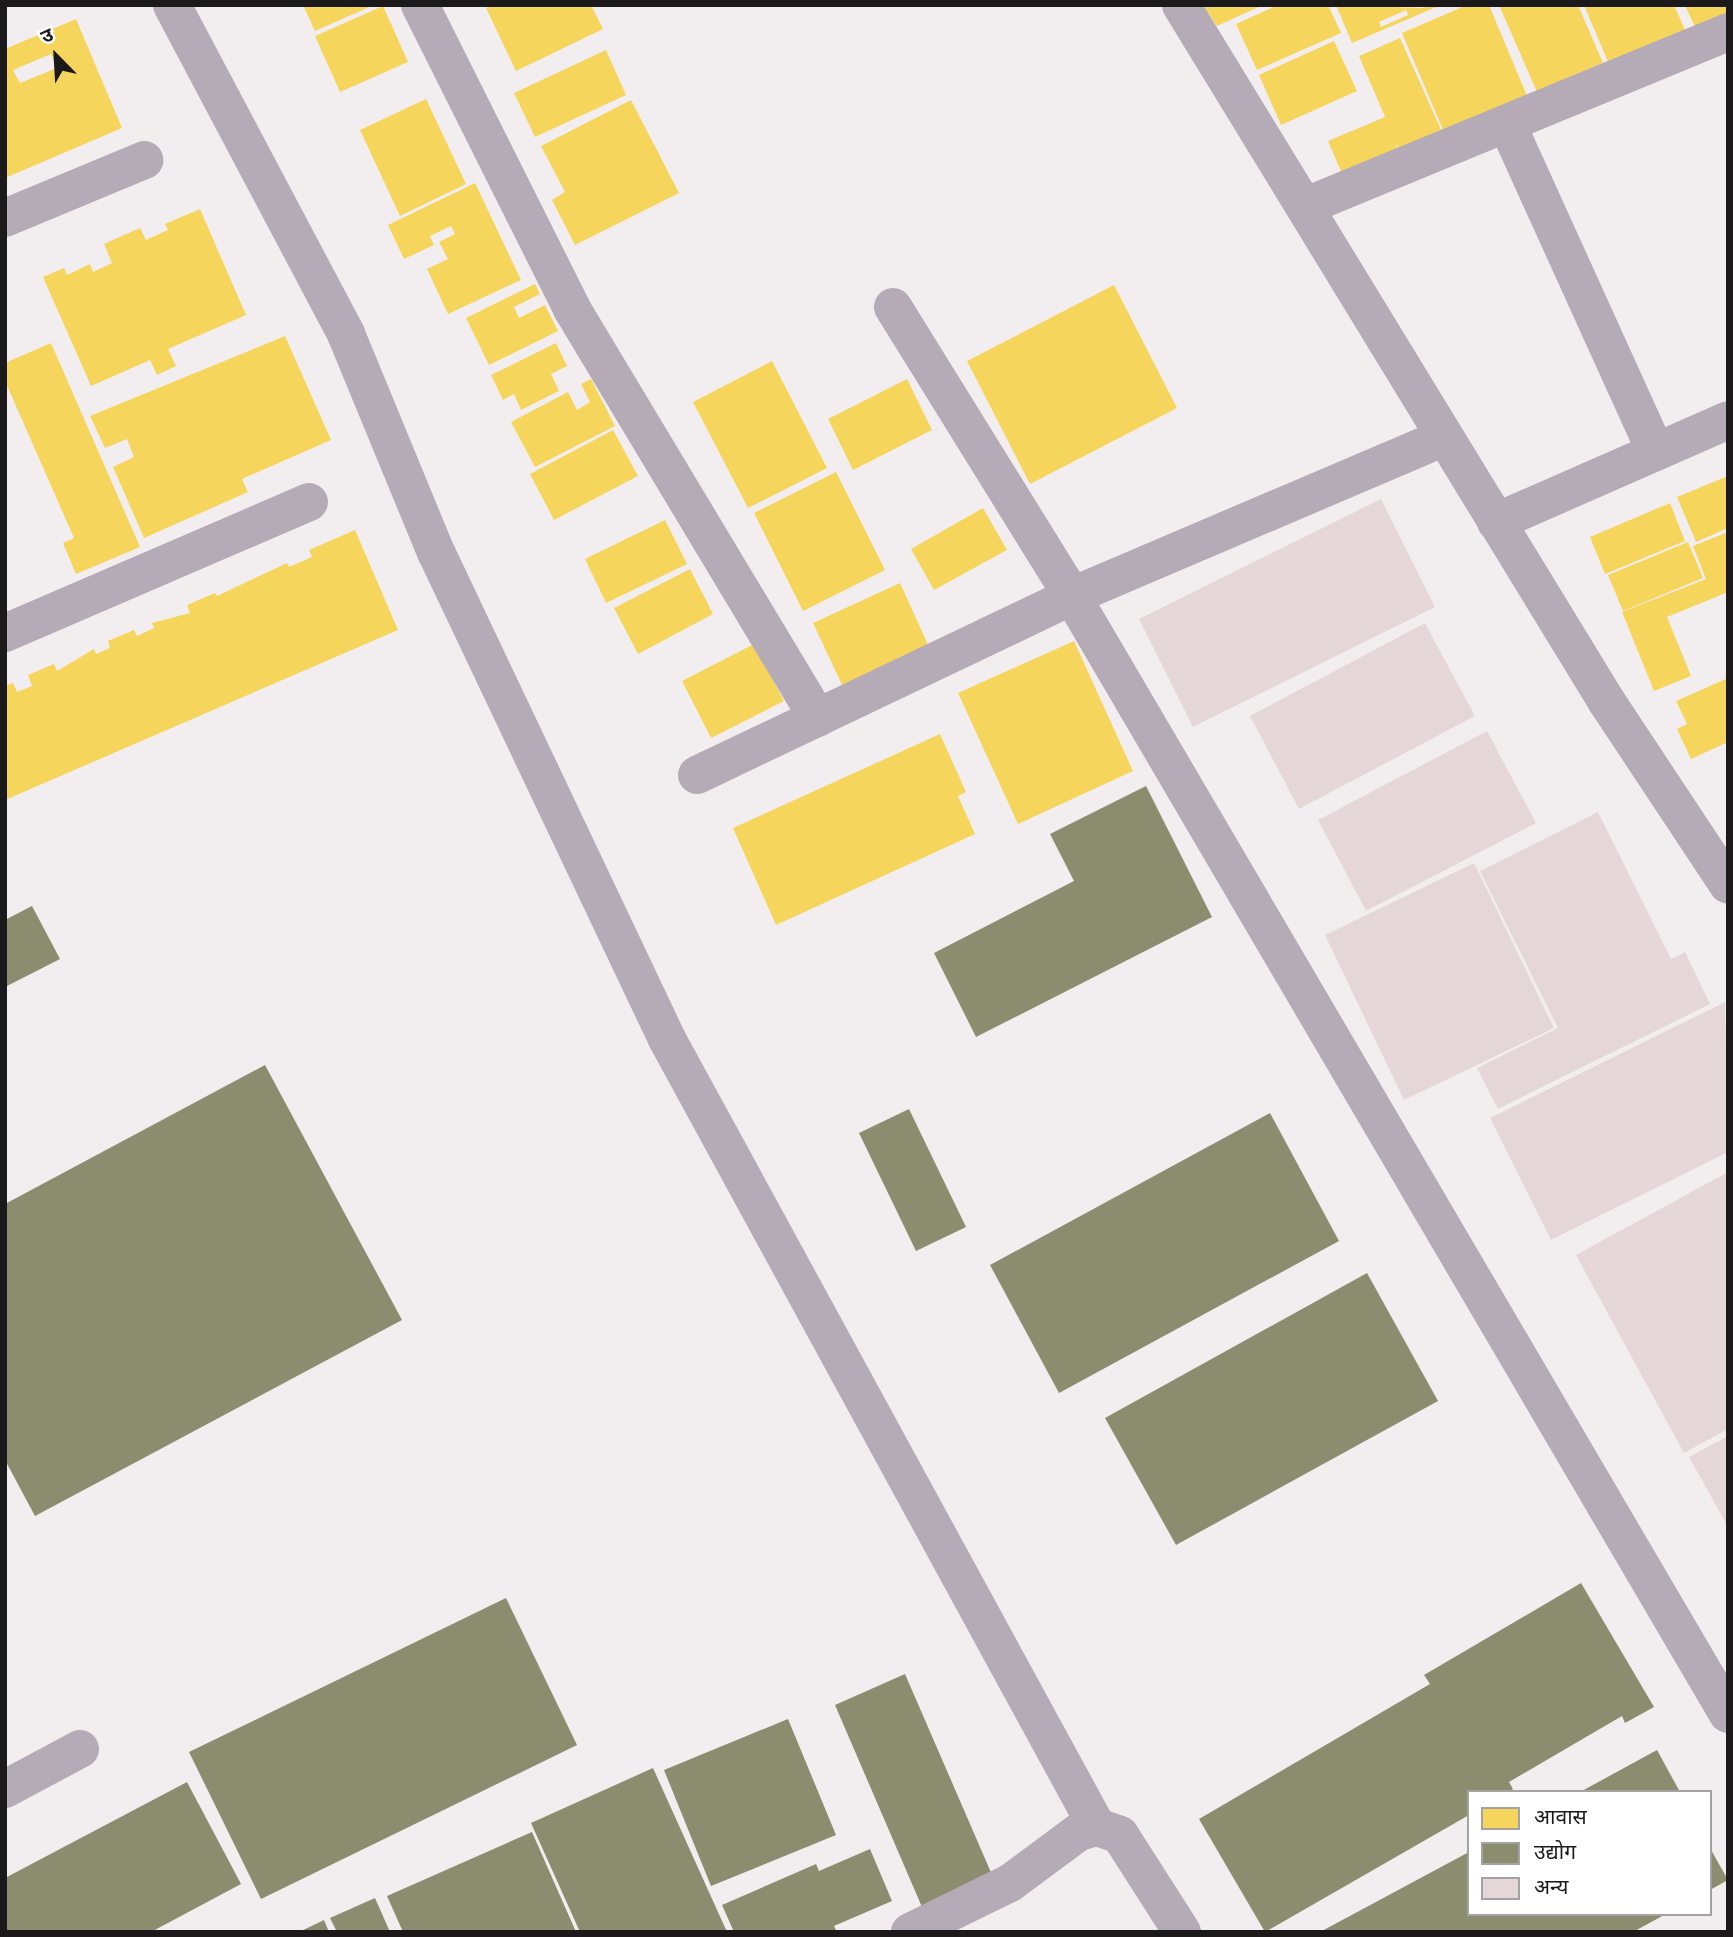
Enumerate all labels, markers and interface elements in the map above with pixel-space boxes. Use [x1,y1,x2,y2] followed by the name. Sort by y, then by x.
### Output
[21,21,91,91] north arrow
[37,24,57,49] text: उ
[1467,1790,1712,1916] legend
[1534,1805,1587,1830] text: आवास
[1534,1840,1576,1865] text: उद्योग
[1534,1875,1568,1900] text: अन्य

